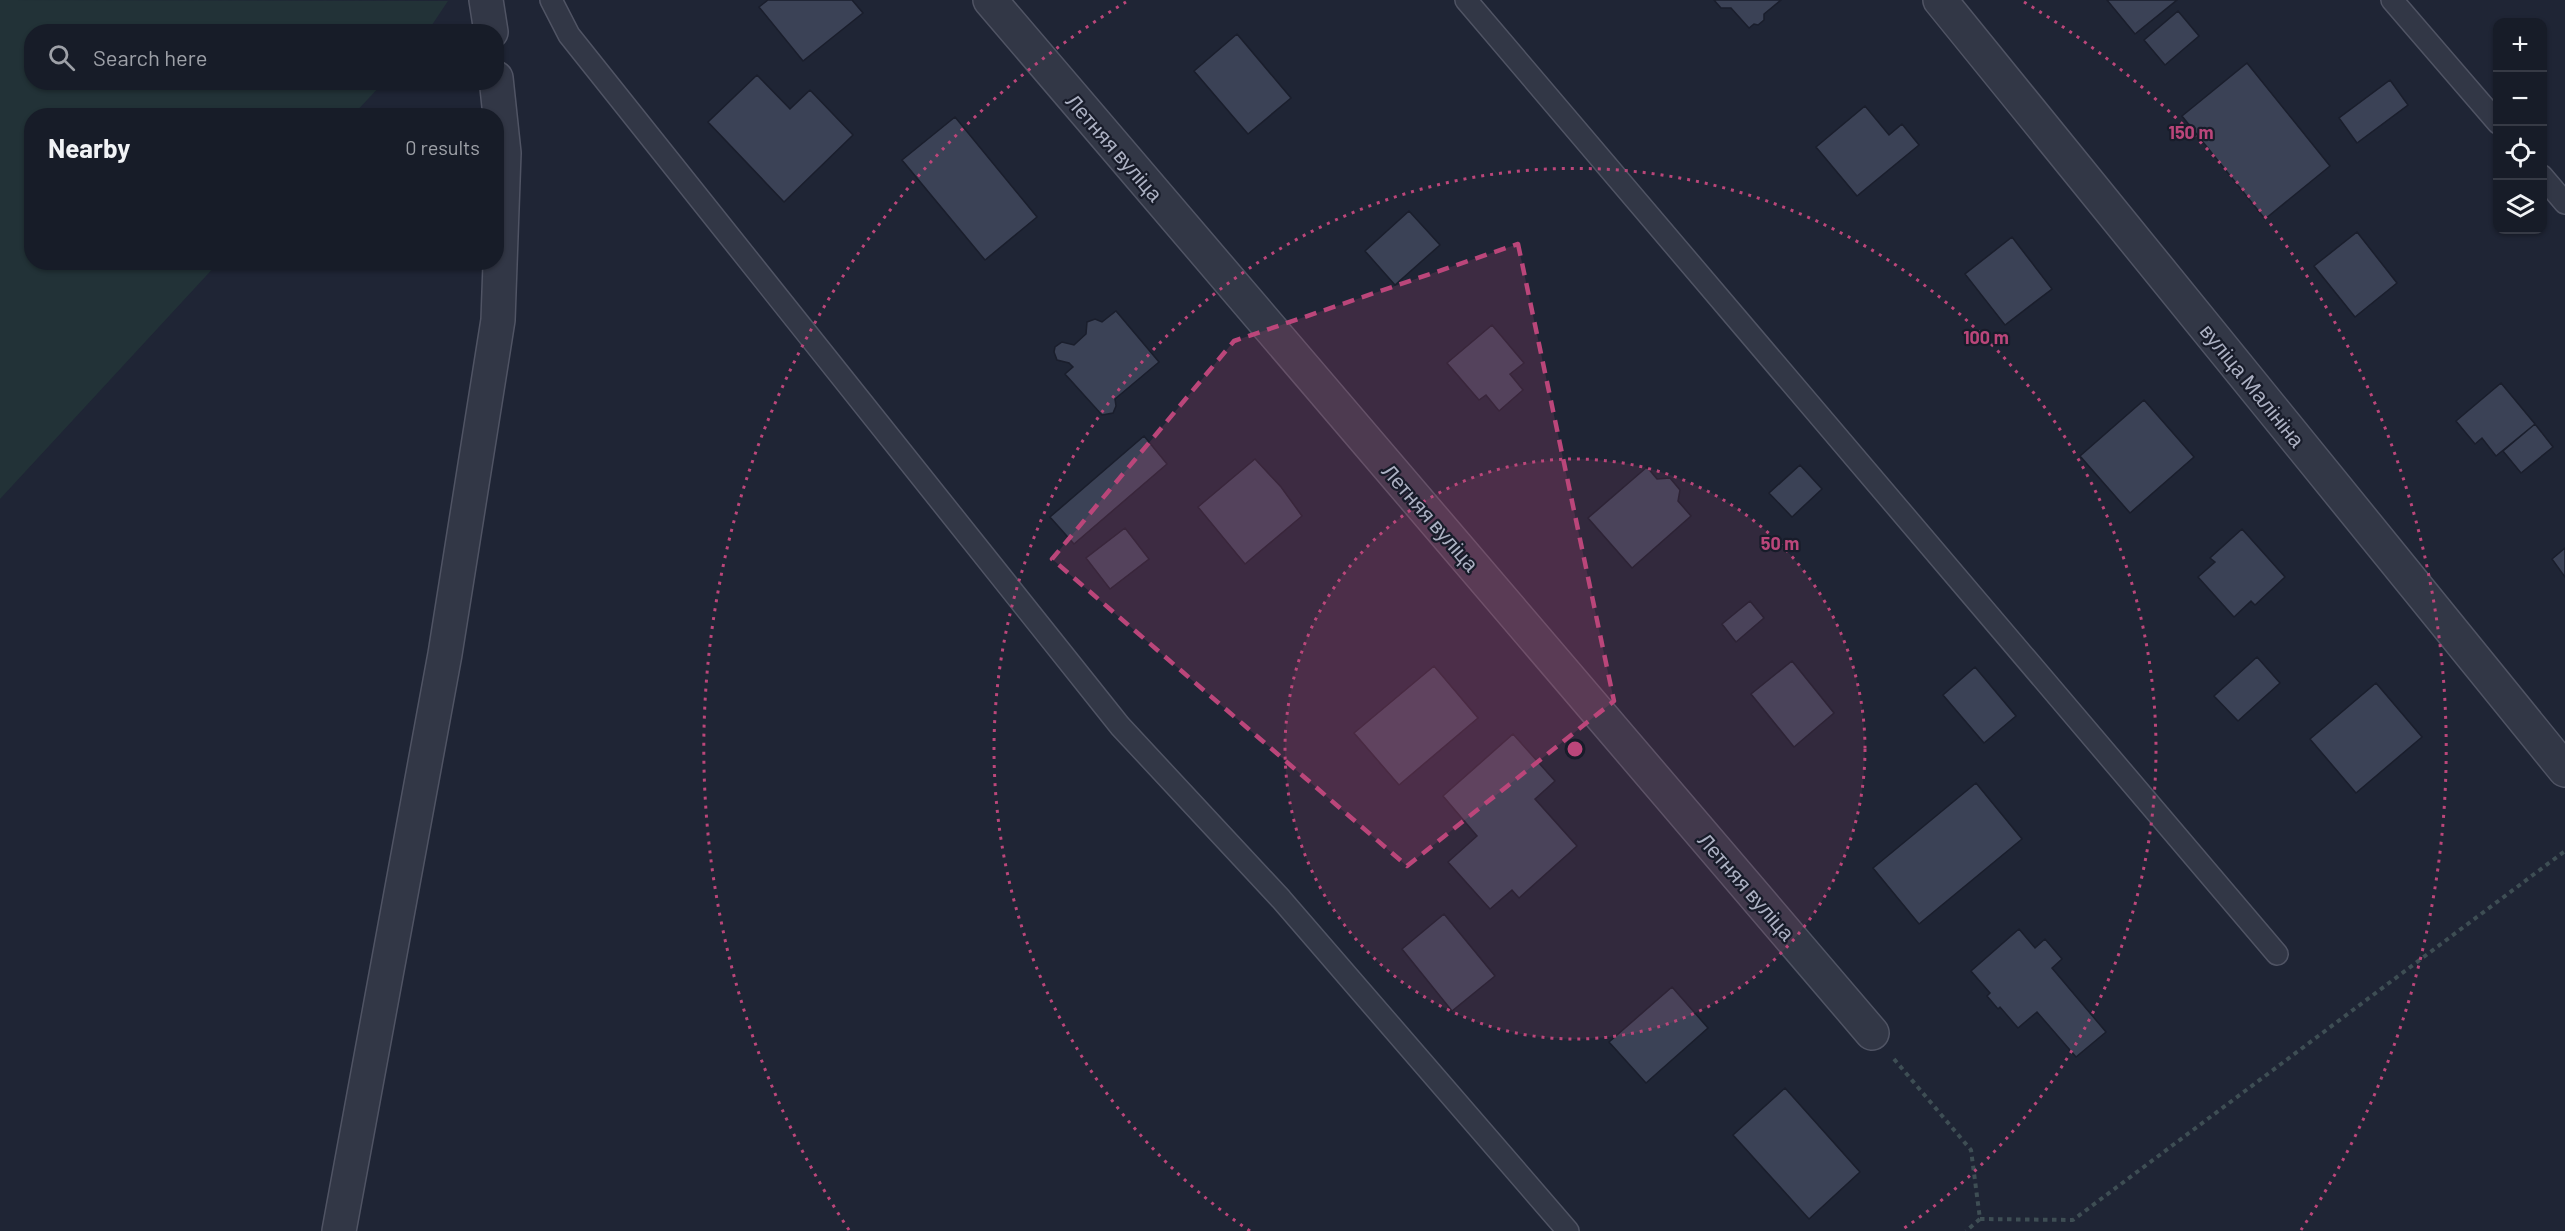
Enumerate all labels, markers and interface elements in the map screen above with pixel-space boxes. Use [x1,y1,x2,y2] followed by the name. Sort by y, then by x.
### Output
[2493,18,2547,234] map controls
[2493,18,2547,72] button: +
[24,24,504,90] search box
[45,41,78,74] icon: search
[93,44,207,70] text: Search here
[2493,72,2547,126] button: −
[1062,88,1169,206] street label: Летняя вуліца
[2169,121,2213,143] text: 150 m
[2493,126,2547,180] button: locate
[48,132,130,163] text: Nearby
[405,135,480,159] text: 0 results
[2493,180,2547,234] button: layers
[2196,318,2311,452] street label: вуліца Малініна
[1963,326,2009,348] text: 100 m
[1378,458,1485,576] street label: Летняя вуліца
[1761,532,1799,554] text: 50 m
[1565,739,1585,759] centre of rings
[1694,827,1801,945] street label: Летняя вуліца

